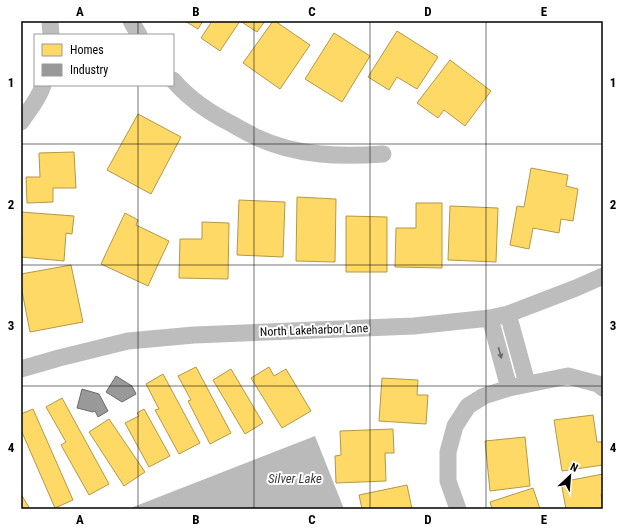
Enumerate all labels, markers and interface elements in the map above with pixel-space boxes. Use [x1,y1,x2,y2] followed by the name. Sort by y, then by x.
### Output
[76,4,84,19] text: A
[192,4,200,19] text: B
[308,4,316,19] text: C
[424,4,432,19] text: D
[541,4,548,19] text: E
[34,34,174,86] legend
[70,43,104,57] text: Homes
[70,63,108,77] text: Industry
[8,75,14,90] text: 1
[610,75,616,90] text: 1
[8,197,15,212] text: 2
[610,197,617,212] text: 2
[8,318,14,333] text: 3
[610,318,616,333] text: 3
[260,321,369,339] street label: North Lakeharbor Lane
[497,347,503,359] one-way arrow
[8,440,15,455] text: 4
[610,440,617,455] text: 4
[550,456,590,496] north arrow
[568,460,580,475] text: N
[268,471,322,486] water label: Silver Lake
[76,512,84,527] text: A
[192,512,200,527] text: B
[308,512,316,527] text: C
[424,512,432,527] text: D
[541,512,548,527] text: E

